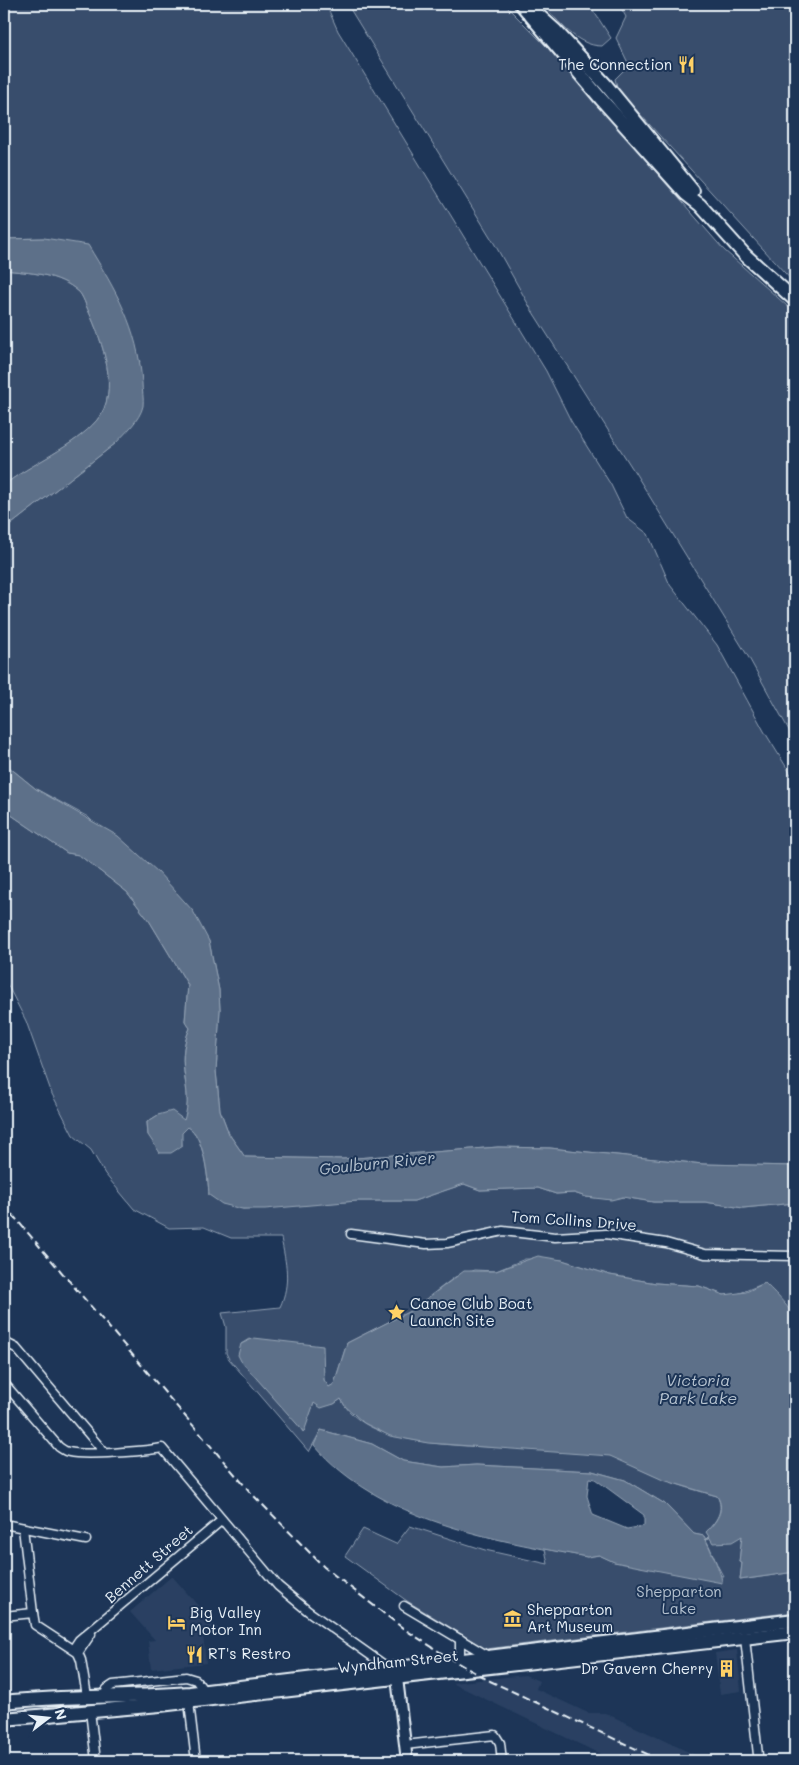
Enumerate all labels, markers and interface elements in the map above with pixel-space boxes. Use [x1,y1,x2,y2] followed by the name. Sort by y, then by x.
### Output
[558,54,672,74] place label: The Connection
[676,55,696,75] restaurant icon: The Connection
[318,1146,436,1179] water label: Goulburn River
[511,1206,638,1234] street label: Tom Collins Drive
[410,1293,533,1330] place label: Canoe Club Boat Launch Site
[386,1303,406,1323] place icon: Canoe Club Boat Launch Site
[659,1369,737,1408] water label: Victoria Park Lake
[100,1520,197,1607] street label: Bennett Street
[636,1581,722,1618] park label: Shepparton Lake
[527,1599,613,1636] place label: Shepparton Art Museum
[190,1602,262,1639] place label: Big Valley Motor Inn
[503,1609,523,1629] museum icon: Shepparton Art Museum
[166,1612,186,1632] hotel icon: Big Valley Motor Inn
[208,1643,291,1663] place label: RT's Restro
[184,1644,204,1664] restaurant icon: RT's Restro
[337,1645,459,1677] street label: Wyndham Street
[581,1658,713,1678] place label: Dr Gavern Cherry
[717,1659,737,1679] building icon: Dr Gavern Cherry
[22,1692,72,1742] north arrow
[50,1707,72,1722] text: N

